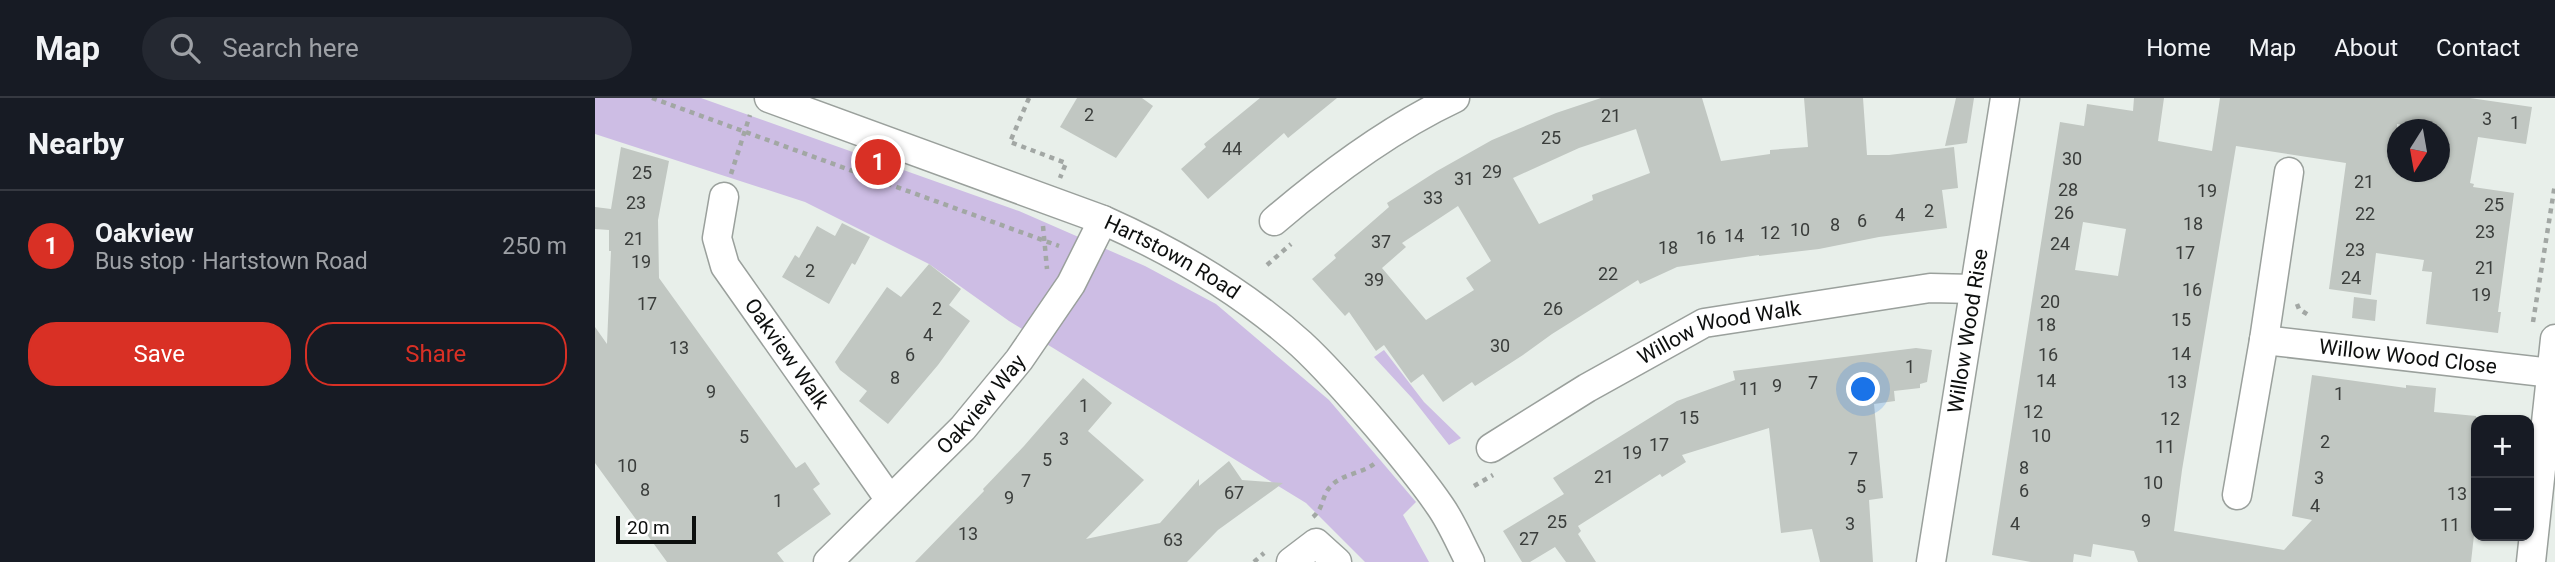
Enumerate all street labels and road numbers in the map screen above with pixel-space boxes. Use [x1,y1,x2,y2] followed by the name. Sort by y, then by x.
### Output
[1101,210,1244,304] street label: Hartstown Road
[1943,247,1993,415] street label: Willow Wood Rise
[740,294,834,414] street label: Oakview Walk
[1634,296,1803,369] street label: Willow Wood Walk
[2318,334,2498,379] street label: Willow Wood Close
[932,350,1030,459] street label: Oakview Way

